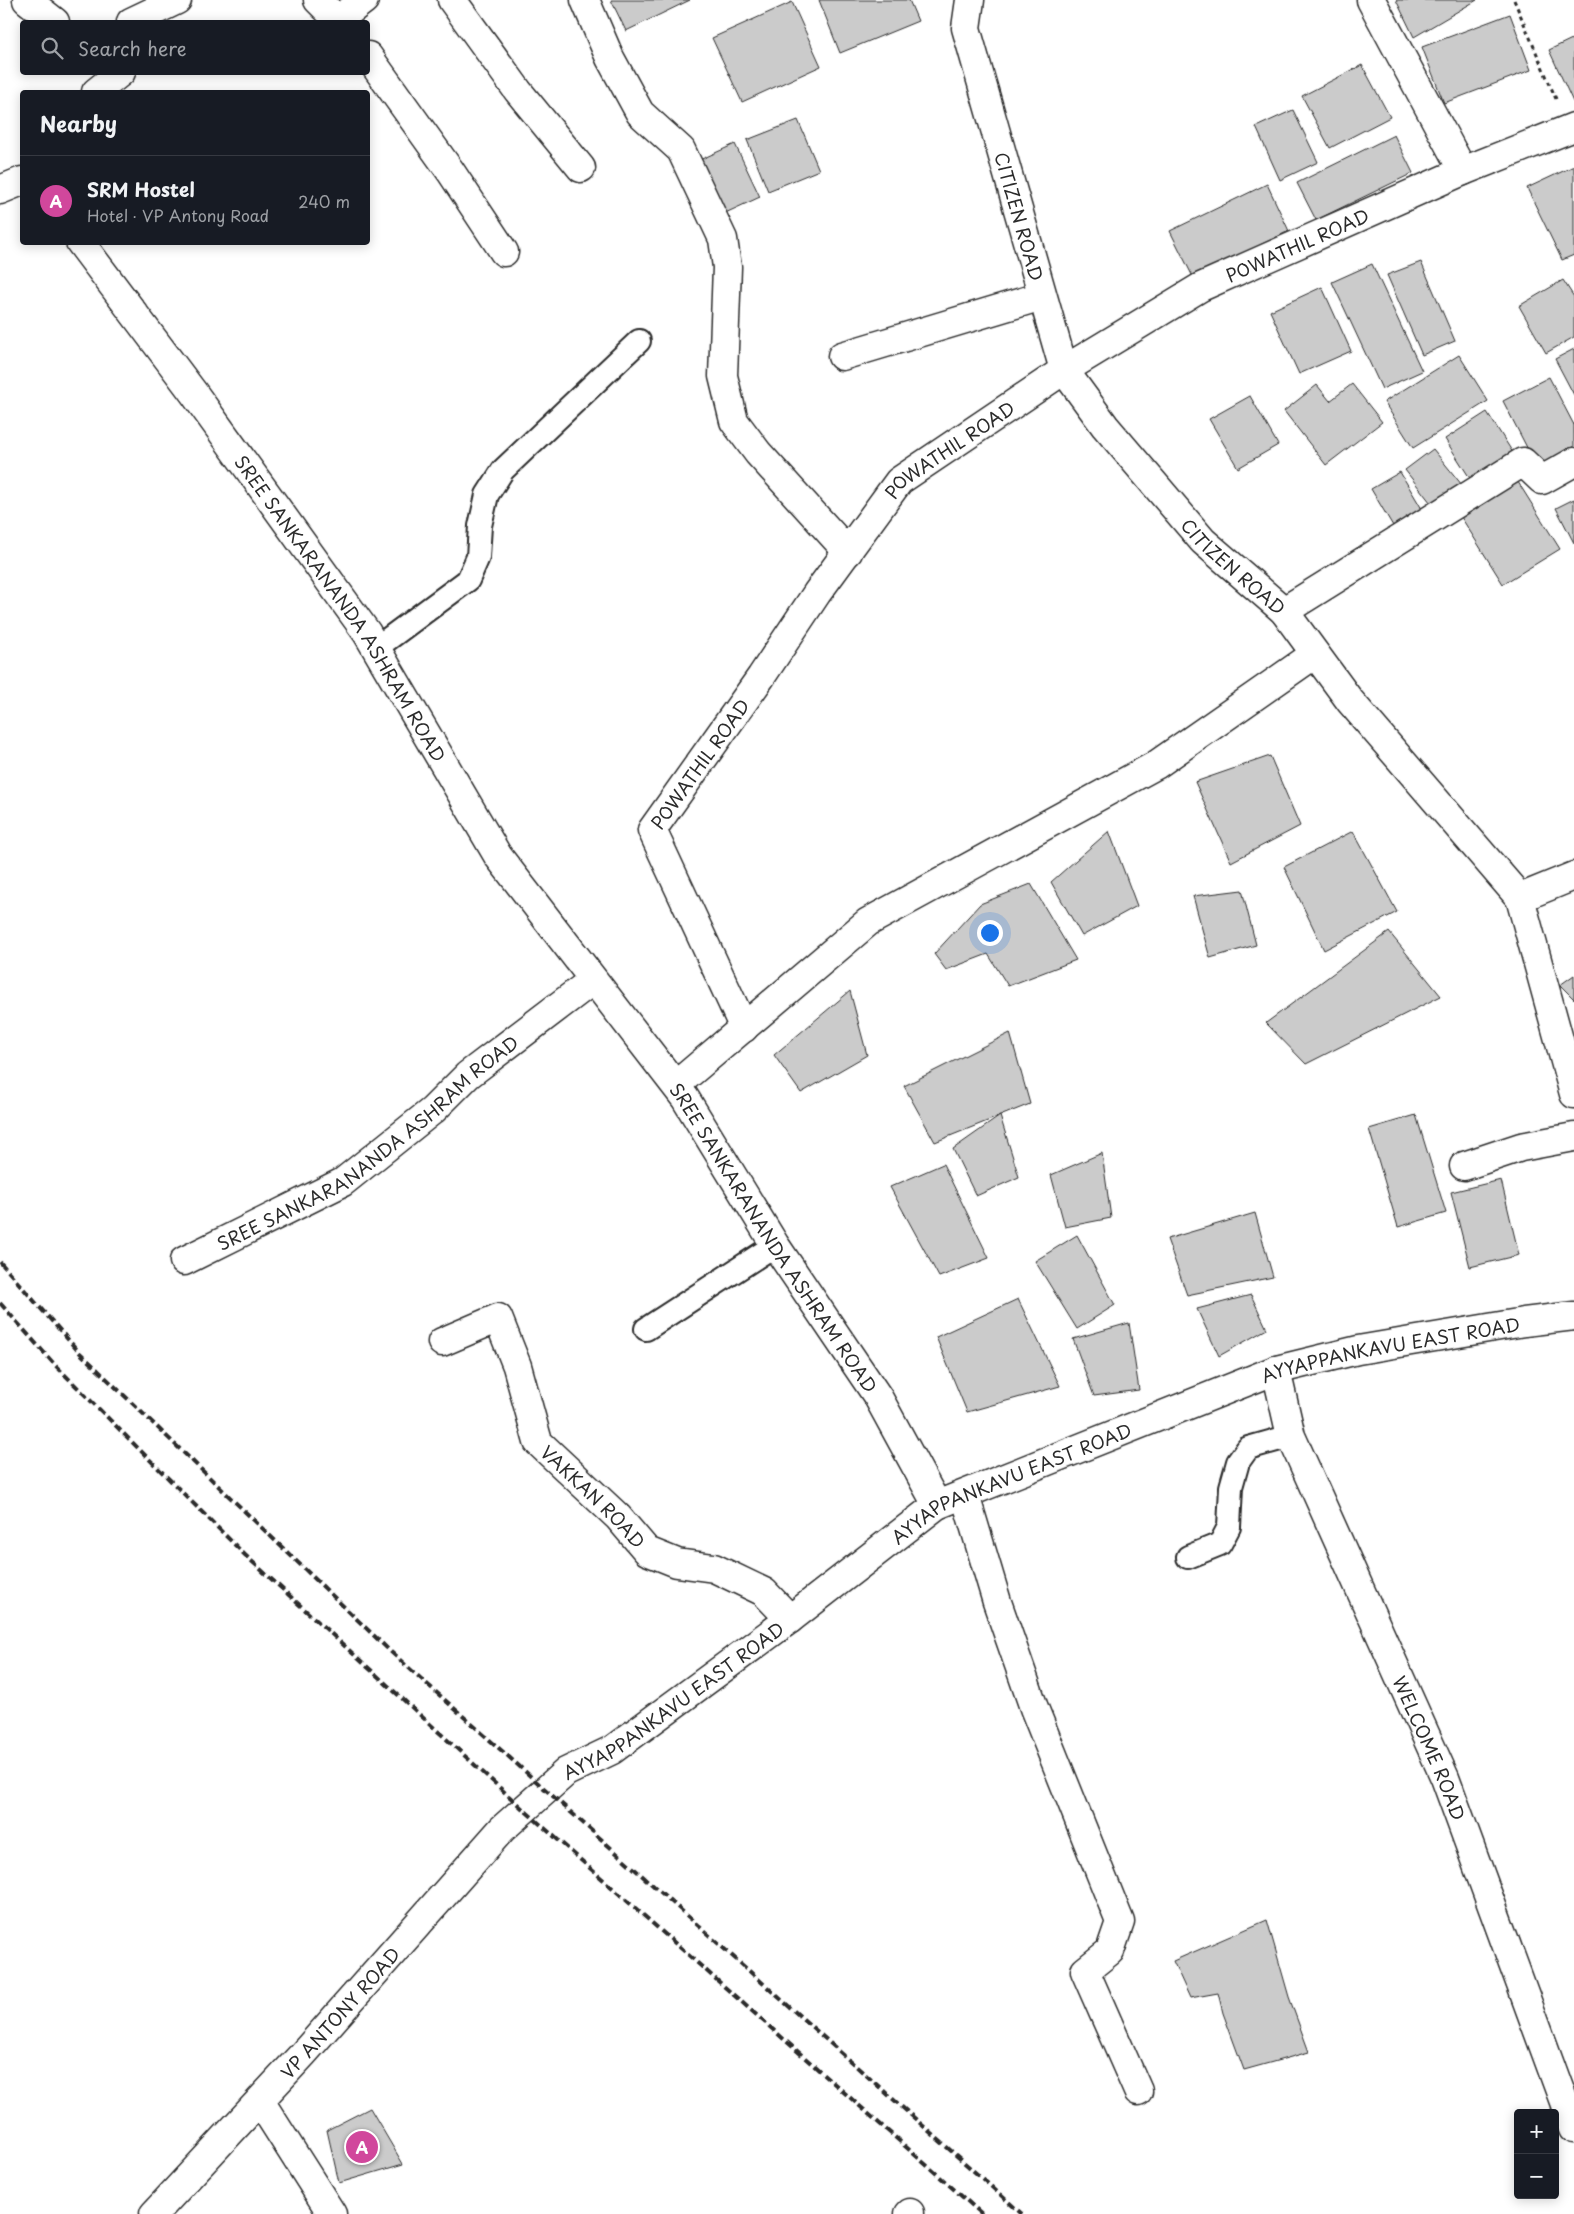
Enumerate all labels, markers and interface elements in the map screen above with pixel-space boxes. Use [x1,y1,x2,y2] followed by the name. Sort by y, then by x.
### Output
[20,20,370,75] search box
[38,34,66,62] icon: search
[78,34,187,62] text: Search here
[40,107,117,139] text: Nearby
[989,149,1051,284] street label: CITIZEN ROAD
[87,175,195,203] text: SRM Hostel
[50,189,62,213] text: A
[298,189,350,213] text: 240 m
[1221,201,1373,288] street label: POWATHIL ROAD
[87,203,269,227] text: Hotel · VP Antony Road
[877,394,1020,504] street label: POWATHIL ROAD
[229,449,453,767] street label: SREE SANKARANANDA ASHRAM ROAD
[1175,512,1292,620] street label: CITIZEN ROAD
[644,693,755,834] street label: POWATHIL ROAD
[977,920,1003,946] your location
[212,1028,524,1256] street label: SREE SANKARANANDA ASHRAM ROAD
[664,1077,884,1398] street label: SREE SANKARANANDA ASHRAM ROAD
[1257,1309,1522,1388] street label: AYYAPPANKAVU EAST ROAD
[885,1415,1135,1550] street label: AYYAPPANKAVU EAST ROAD
[535,1438,652,1554] street label: VAKKAN ROAD
[558,1615,789,1785] street label: AYYAPPANKAVU EAST ROAD
[1387,1671,1473,1824] street label: WELCOME ROAD
[273,1941,406,2084] street label: VP ANTONY ROAD
[1514,2109,1559,2199] map controls
[1514,2109,1559,2154] button: +
[346,2128,378,2166] pin: A
[1514,2154,1559,2199] button: −

